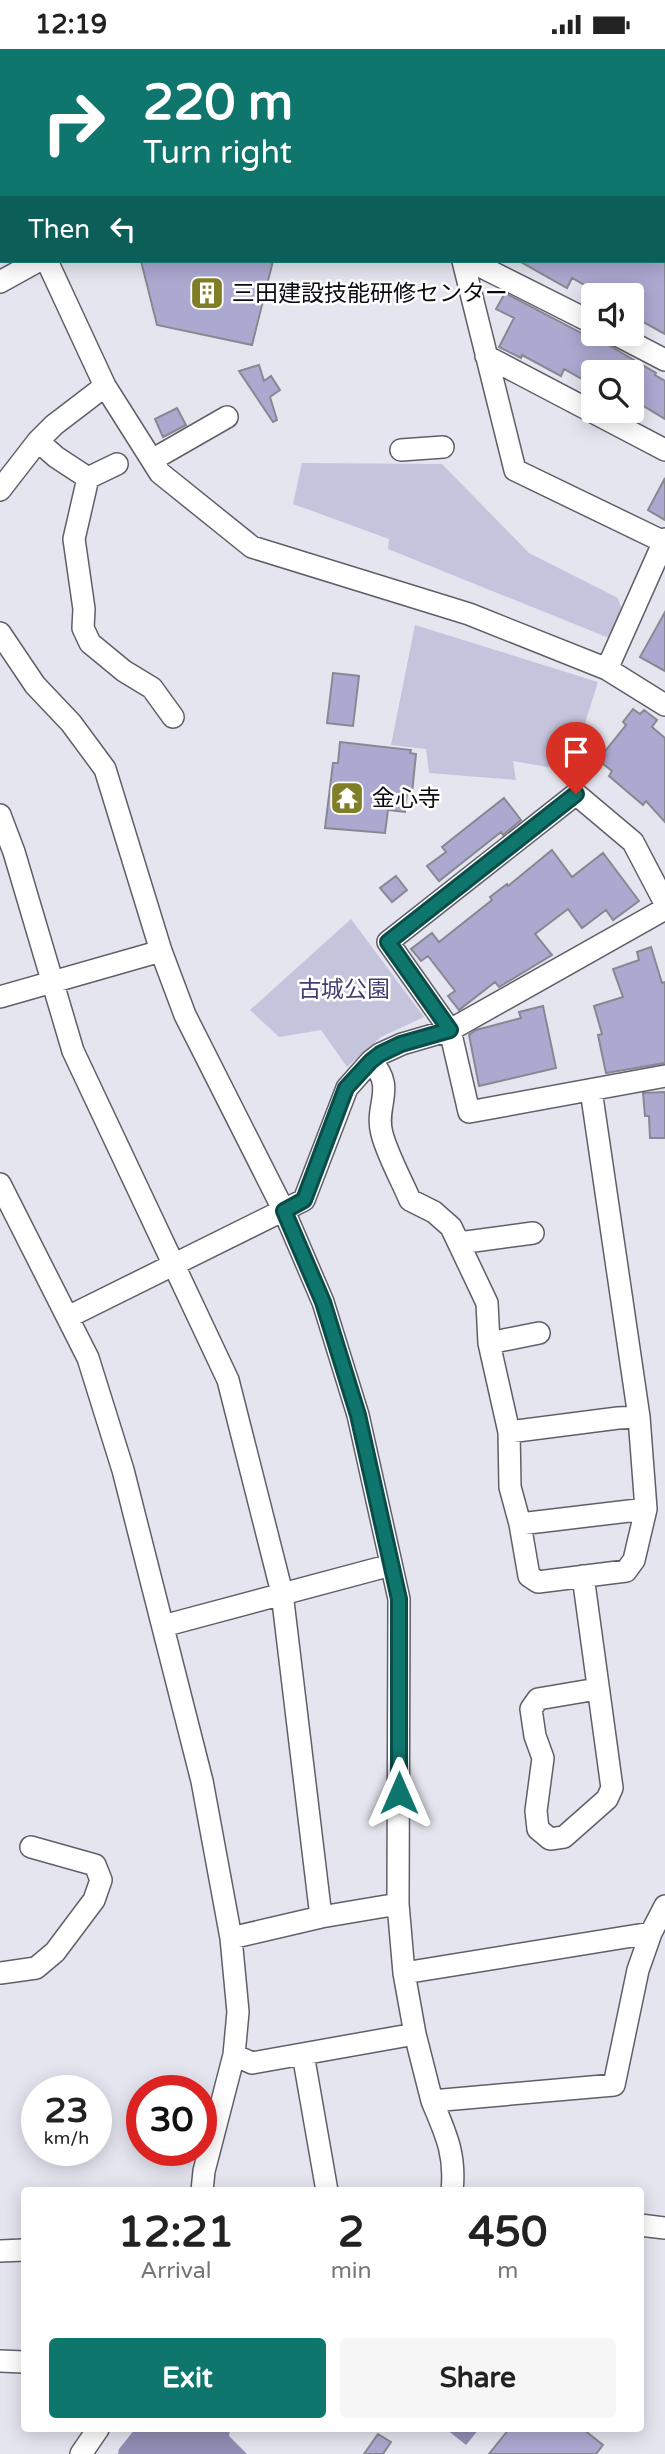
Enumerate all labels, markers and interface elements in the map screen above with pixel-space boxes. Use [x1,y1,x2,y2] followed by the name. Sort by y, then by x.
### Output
[35,9,107,40] text: 12:19
[143,74,293,133] text: 220 m
[28,77,119,168] icon: right
[143,134,292,172] text: Turn right
[104,210,142,248] icon: left
[28,214,90,245] text: Then
[188,274,226,312] building icon: 三田建設技能研修センター
[232,280,508,308] place label: 三田建設技能研修センター
[581,283,644,423] map controls
[581,283,644,346] button: sound
[581,360,644,423] button: search
[546,722,606,794] pin
[557,733,595,771] icon: arrive
[328,779,366,817] temple icon: 金心寺
[372,785,441,813] place label: 金心寺
[298,976,390,1004] park label: 古城公園
[362,1756,436,1830] position arrow
[126,2075,217,2166] speed limit sign: 30
[45,2090,88,2132] text: 23
[44,2127,89,2149] text: km/h
[118,2207,234,2258] text: 12:21
[338,2207,364,2258] text: 2
[468,2207,547,2258] text: 450
[140,2257,211,2285] text: Arrival
[331,2257,372,2285] text: min
[497,2257,518,2285] text: m
[49,2338,326,2418] button: Exit
[340,2338,616,2418] button: Share

